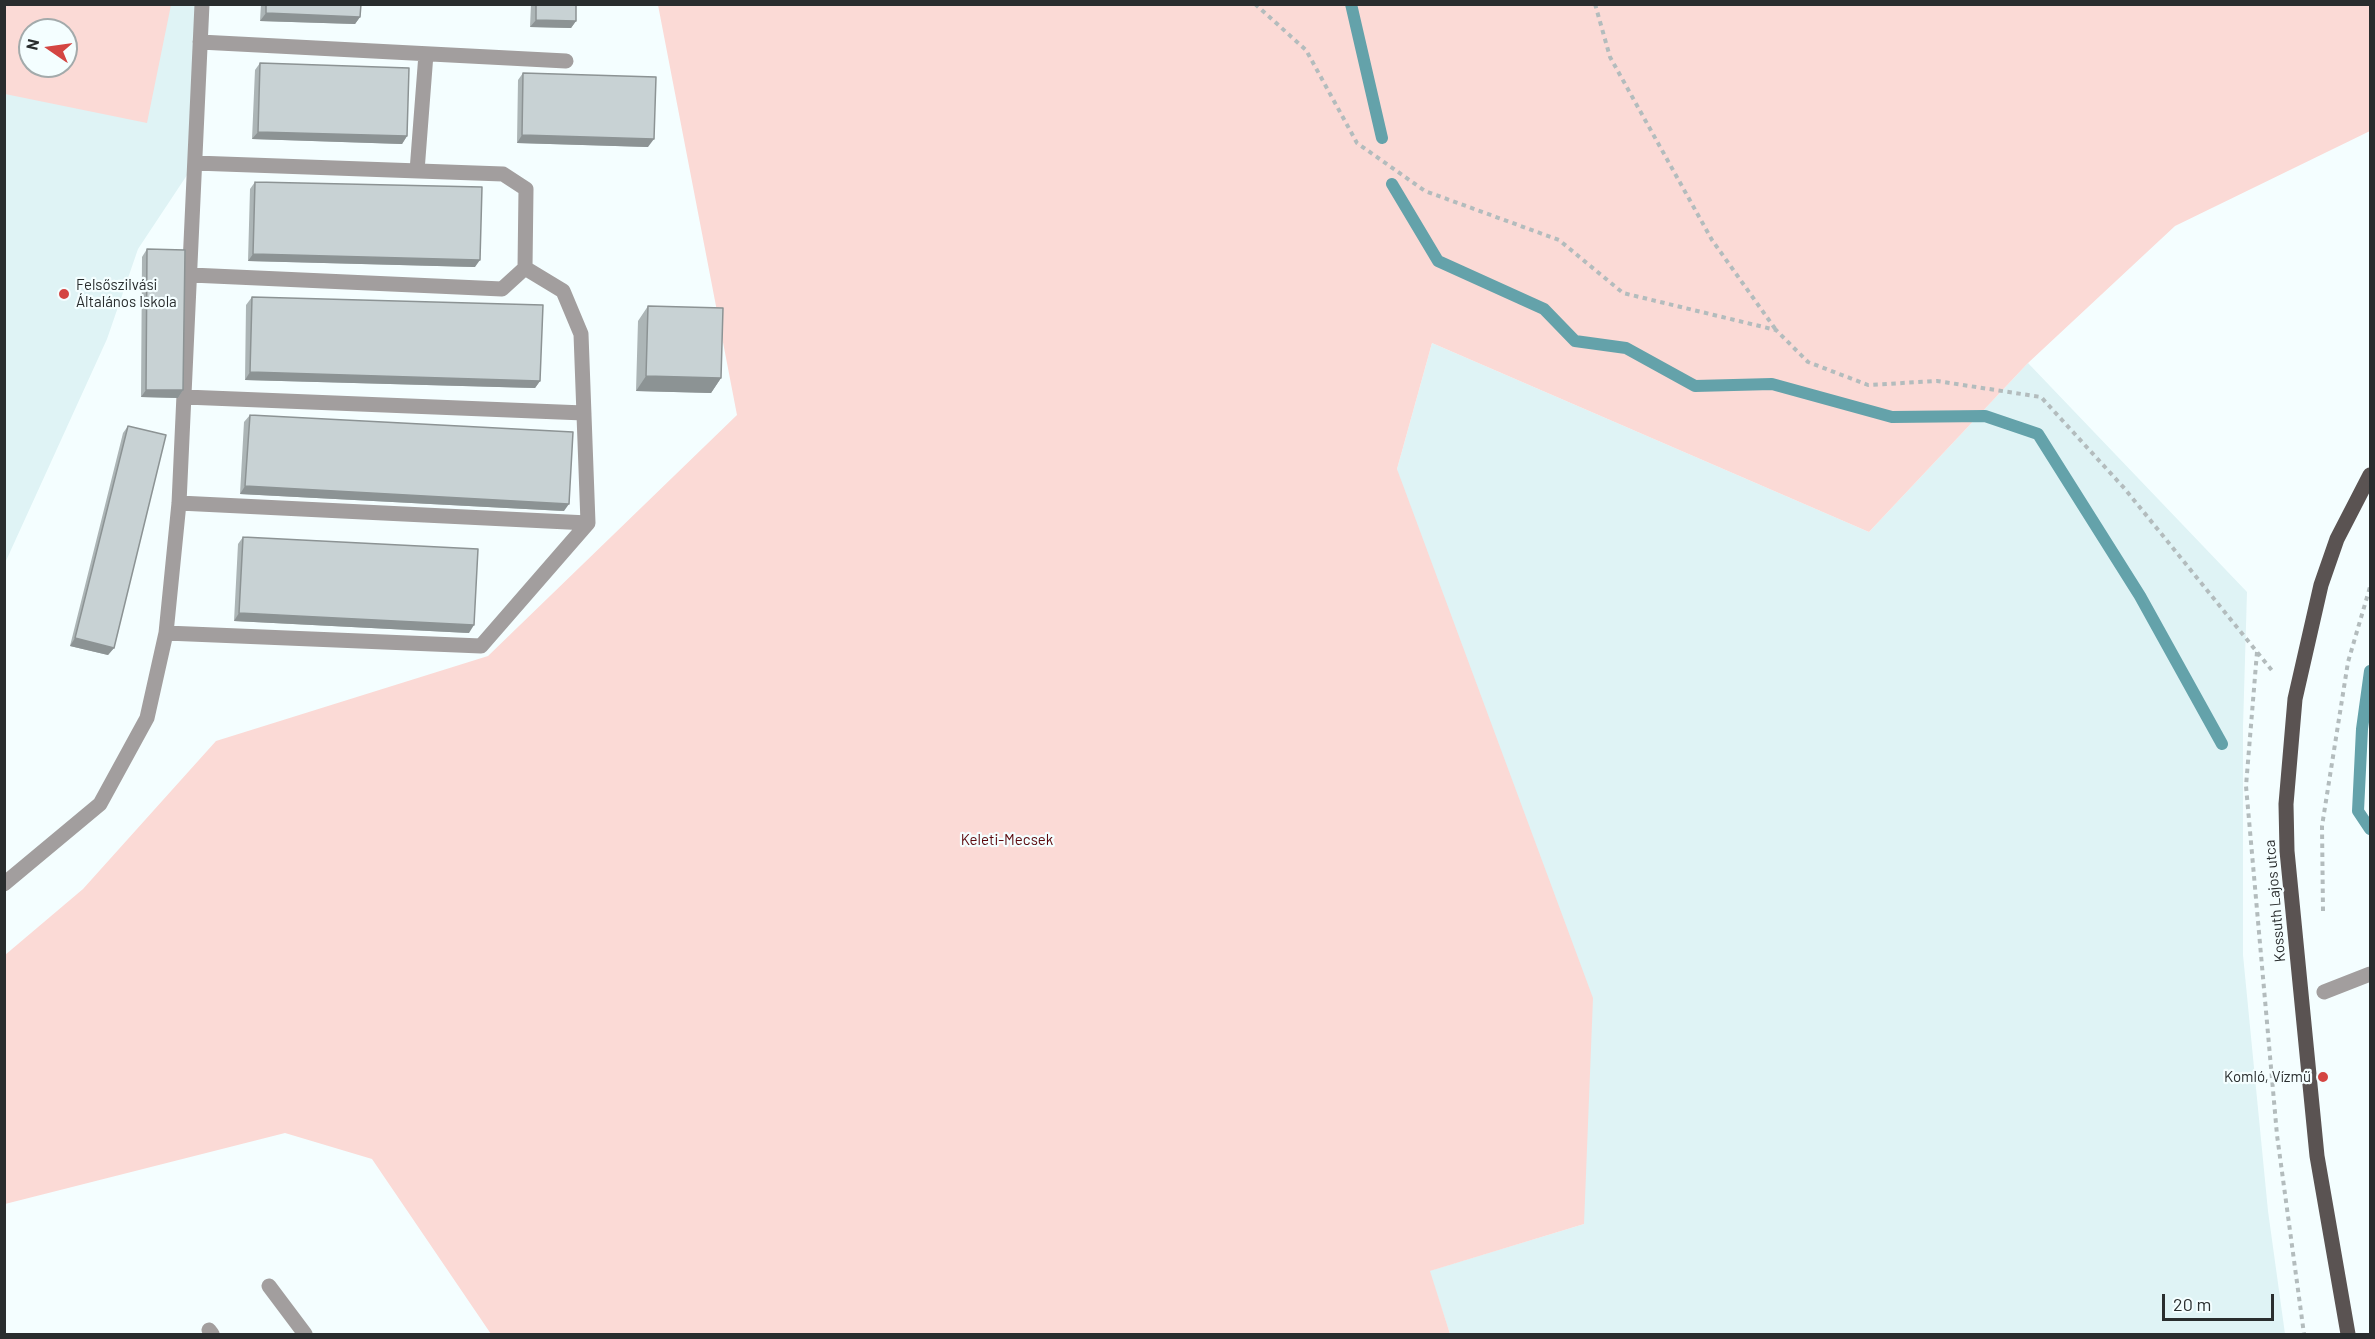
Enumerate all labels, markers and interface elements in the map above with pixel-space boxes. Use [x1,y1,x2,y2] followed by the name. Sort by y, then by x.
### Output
[18,18,78,78] north arrow
[21,37,42,52] text: N
[76,276,177,311] place label: Felsőszilvási Általános Iskola
[57,287,71,301] marker: Felsőszilvási Általános Iskola
[961,831,1053,849] park label: Keleti-Mecsek
[2261,839,2289,963] street label: Kossuth Lajos utca
[2224,1068,2311,1086] place label: Komló, Vízmű
[2316,1070,2330,1084] marker: Komló, Vízmű
[2165,1282,2278,1320] scale bar
[2173,1293,2211,1315] text: 20 m

